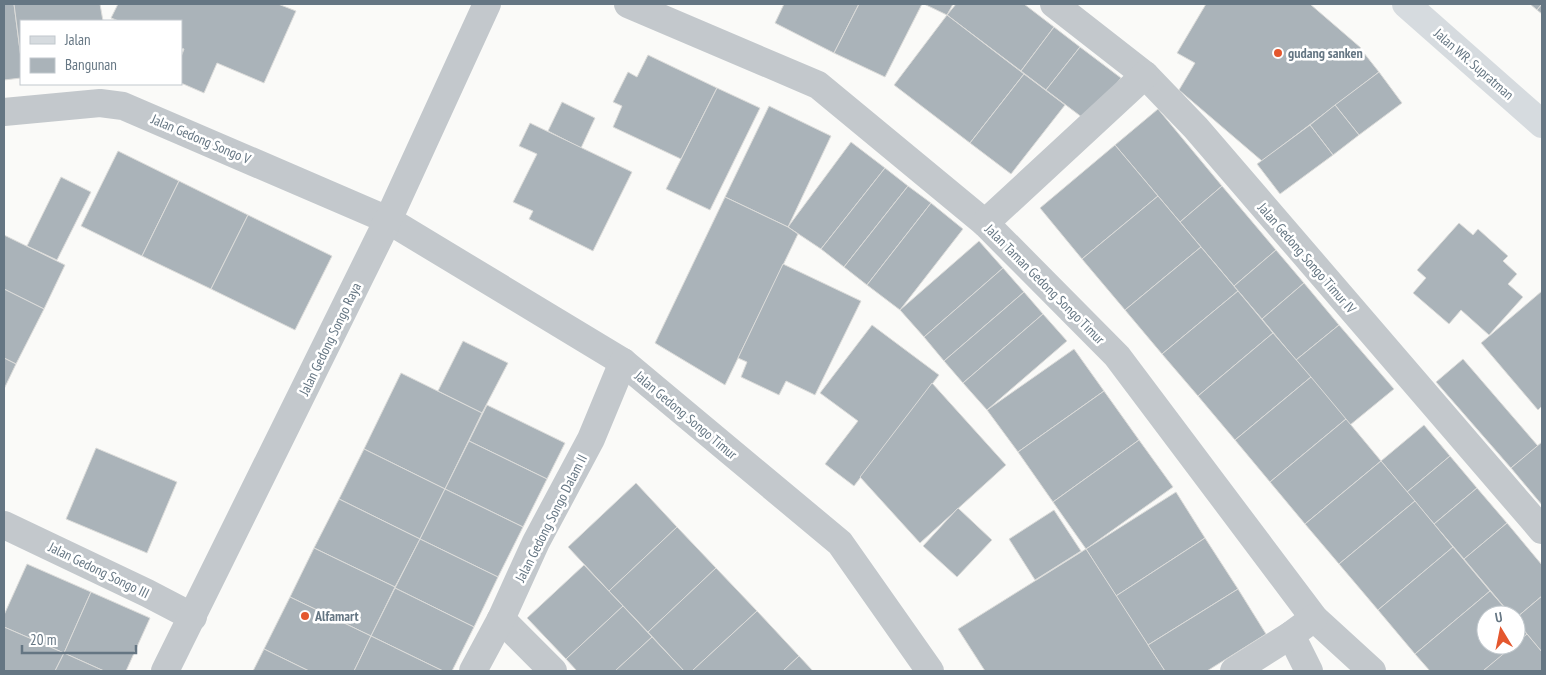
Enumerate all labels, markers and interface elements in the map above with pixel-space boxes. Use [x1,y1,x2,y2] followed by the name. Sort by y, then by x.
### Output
[20,20,182,85] legend
[1430,24,1518,103] street label: Jalan WR. Supratman
[64,30,91,49] text: Jalan
[1288,44,1363,62] place label: gudang sanken
[1272,47,1284,59] marker: gudang sanken
[65,55,117,74] text: Bangunan
[148,110,254,168] street label: Jalan Gedong Songo V
[1253,198,1360,317] street label: Jalan Gedong Songo Timur IV
[981,220,1109,348] street label: Jalan Taman Gedong Songo Timur
[294,280,365,399] street label: Jalan Gedong Songo Raya
[630,366,741,463] street label: Jalan Gedong Songo Timur
[511,451,591,586] street label: Jalan Gedong Songo Dalam II
[45,537,152,602] street label: Jalan Gedong Songo III
[1476,605,1526,655] north arrow
[314,607,359,625] place label: Alfamart
[1494,608,1504,627] text: U
[299,610,311,622] marker: Alfamart
[22,622,136,654] scale bar
[30,630,56,649] text: 20 m

